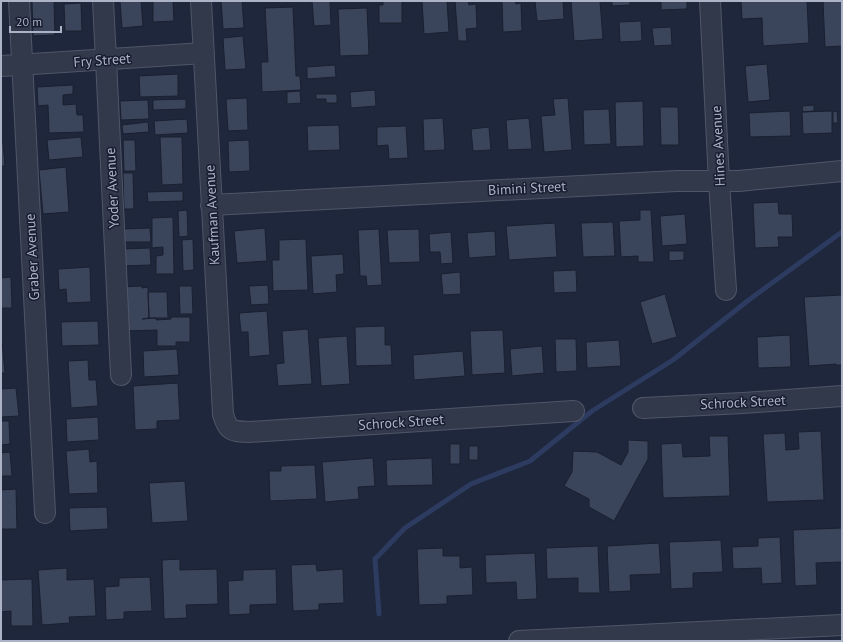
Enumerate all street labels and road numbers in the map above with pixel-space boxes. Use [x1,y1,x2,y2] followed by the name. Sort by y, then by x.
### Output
[73,49,132,71] street label: Fry Street
[707,105,729,187] street label: Hines Avenue
[101,147,123,229] street label: Yoder Avenue
[200,165,224,265] street label: Kaufman Avenue
[488,177,567,199] street label: Bimini Street
[21,213,43,301] street label: Graber Avenue
[700,391,787,413] street label: Schrock Street
[358,410,445,434] street label: Schrock Street

